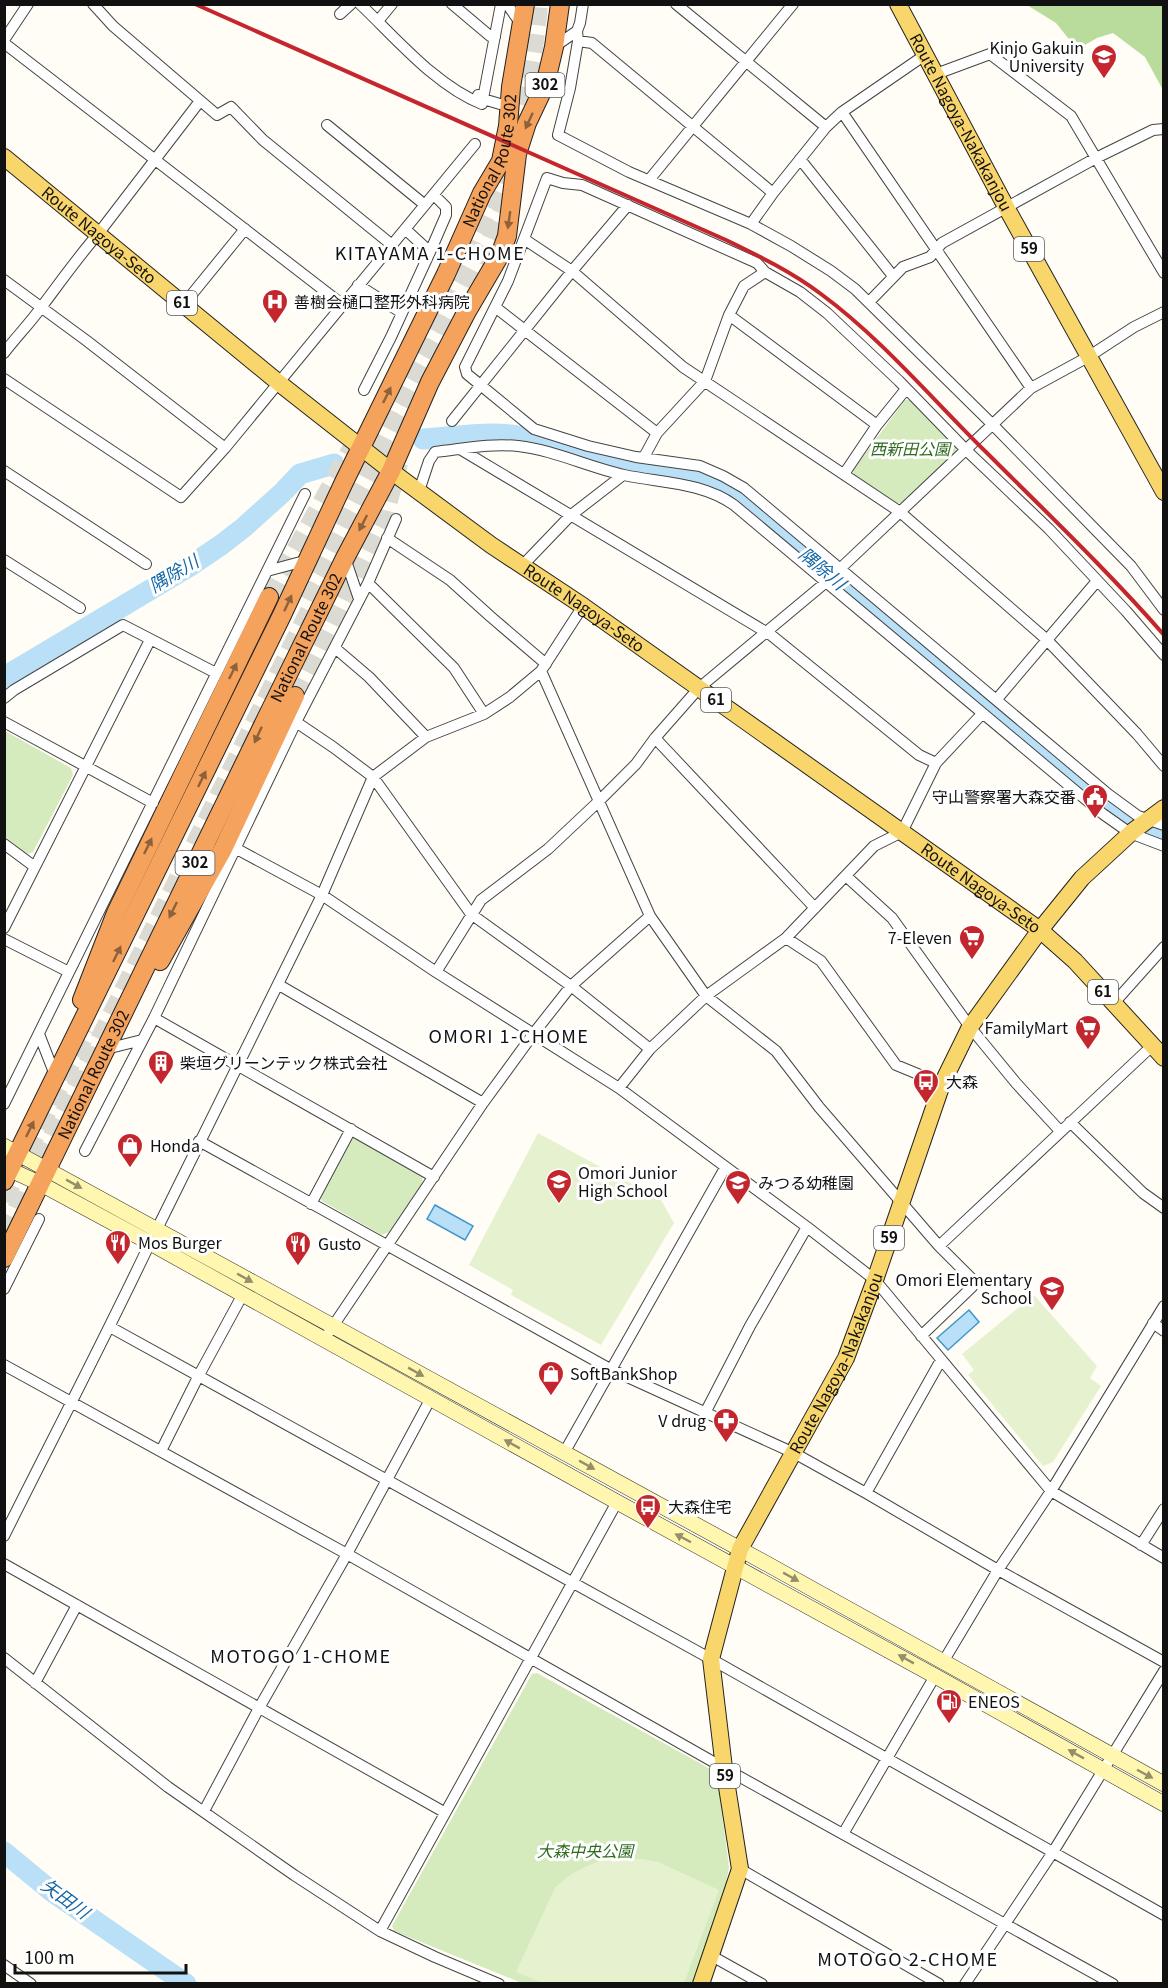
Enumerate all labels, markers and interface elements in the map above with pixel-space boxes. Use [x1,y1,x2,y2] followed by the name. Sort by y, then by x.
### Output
[905,29,1019,215] street label: Route Nagoya-Nakakanjou
[989,35,1085,77] place label: Kinjo Gakuin University
[1089,42,1119,80] school or university icon: Kinjo Gakuin University
[526,73,564,97] road number: 302
[455,93,521,231] street label: National Route 302
[524,113,534,131] one-way arrow
[37,180,162,289] street label: Route Nagoya-Seto
[505,211,514,230] one-way arrow
[1014,237,1044,261] road number: 59
[335,239,525,265] district label: KITAYAMA 1-CHOME
[260,287,290,325] hospital icon: 善樹会樋口整形外科病院
[294,289,470,313] place label: 善樹会樋口整形外科病院
[167,291,197,315] road number: 61
[383,386,392,403] one-way arrow
[870,436,952,460] park label: 西新田公園
[359,514,368,531] one-way arrow
[794,540,854,596] water label: 隅除川
[143,546,205,597] water label: 隅除川
[519,557,650,657] street label: Route Nagoya-Seto
[263,568,347,706] street label: National Route 302
[283,595,292,612] one-way arrow
[229,662,238,679] one-way arrow
[701,688,731,712] road number: 61
[254,727,263,744] one-way arrow
[198,770,207,787] one-way arrow
[1080,782,1110,820] public building icon: 守山警察署大森交番
[932,784,1076,808] place label: 守山警察署大森交番
[917,836,1047,938] street label: Route Nagoya-Seto
[143,837,153,854] one-way arrow
[176,851,214,875] road number: 302
[168,902,177,919] one-way arrow
[957,923,987,961] supermarket icon: 7-Eleven
[888,925,952,949] place label: 7-Eleven
[112,945,121,962] one-way arrow
[1088,980,1118,1004] road number: 61
[51,1005,134,1143] street label: National Route 302
[1073,1013,1103,1051] supermarket icon: FamilyMart
[984,1015,1068,1039] place label: FamilyMart
[429,1022,589,1048] district label: OMORI 1-CHOME
[146,1048,176,1086] building icon: 柴垣グリーンテック株式会社
[180,1050,387,1074] place label: 柴垣グリーンテック株式会社
[911,1067,941,1105] bus stop icon: 大森
[946,1069,978,1093] place label: 大森
[26,1120,35,1137] one-way arrow
[115,1131,145,1169] shop icon: Honda
[150,1133,200,1157] place label: Honda
[578,1160,678,1202] place label: Omori Junior High School
[544,1167,574,1205] school or university icon: Omori Junior High School
[723,1168,753,1206] school or university icon: みつる幼稚園
[758,1170,854,1194] place label: みつる幼稚園
[66,1179,83,1189] one-way arrow
[874,1226,904,1250] road number: 59
[103,1228,133,1266] restaurant icon: Mos Burger
[283,1229,313,1267] restaurant icon: Gusto
[138,1230,222,1254] place label: Mos Burger
[318,1231,361,1255] place label: Gusto
[896,1267,1033,1309] place label: Omori Elementary School
[782,1269,888,1458] street label: Route Nagoya-Nakakanjou
[237,1273,254,1283] one-way arrow
[1037,1274,1067,1312] school or university icon: Omori Elementary School
[536,1359,566,1397] shop icon: SoftBankShop
[570,1361,677,1385] place label: SoftBankShop
[408,1367,425,1377] one-way arrow
[711,1406,741,1444] pharmacy icon: V drug
[658,1408,706,1432] place label: V drug
[504,1439,521,1449] one-way arrow
[579,1460,596,1470] one-way arrow
[633,1492,663,1530] bus stop icon: 大森住宅
[668,1494,732,1518] place label: 大森住宅
[674,1533,691,1543] one-way arrow
[782,1572,799,1582] one-way arrow
[210,1642,392,1668] district label: MOTOGO 1-CHOME
[897,1655,914,1665] one-way arrow
[934,1687,964,1725] fuel station icon: ENEOS
[968,1689,1020,1713] place label: ENEOS
[1067,1749,1084,1759] one-way arrow
[710,1764,740,1788] road number: 59
[1136,1769,1153,1779] one-way arrow
[537,1838,635,1862] park label: 大森中央公園
[37,1871,97,1925] water label: 矢田川
[15,1937,186,1975] scale bar
[24,1943,75,1969] text: 100 m
[817,1945,999,1971] district label: MOTOGO 2-CHOME

